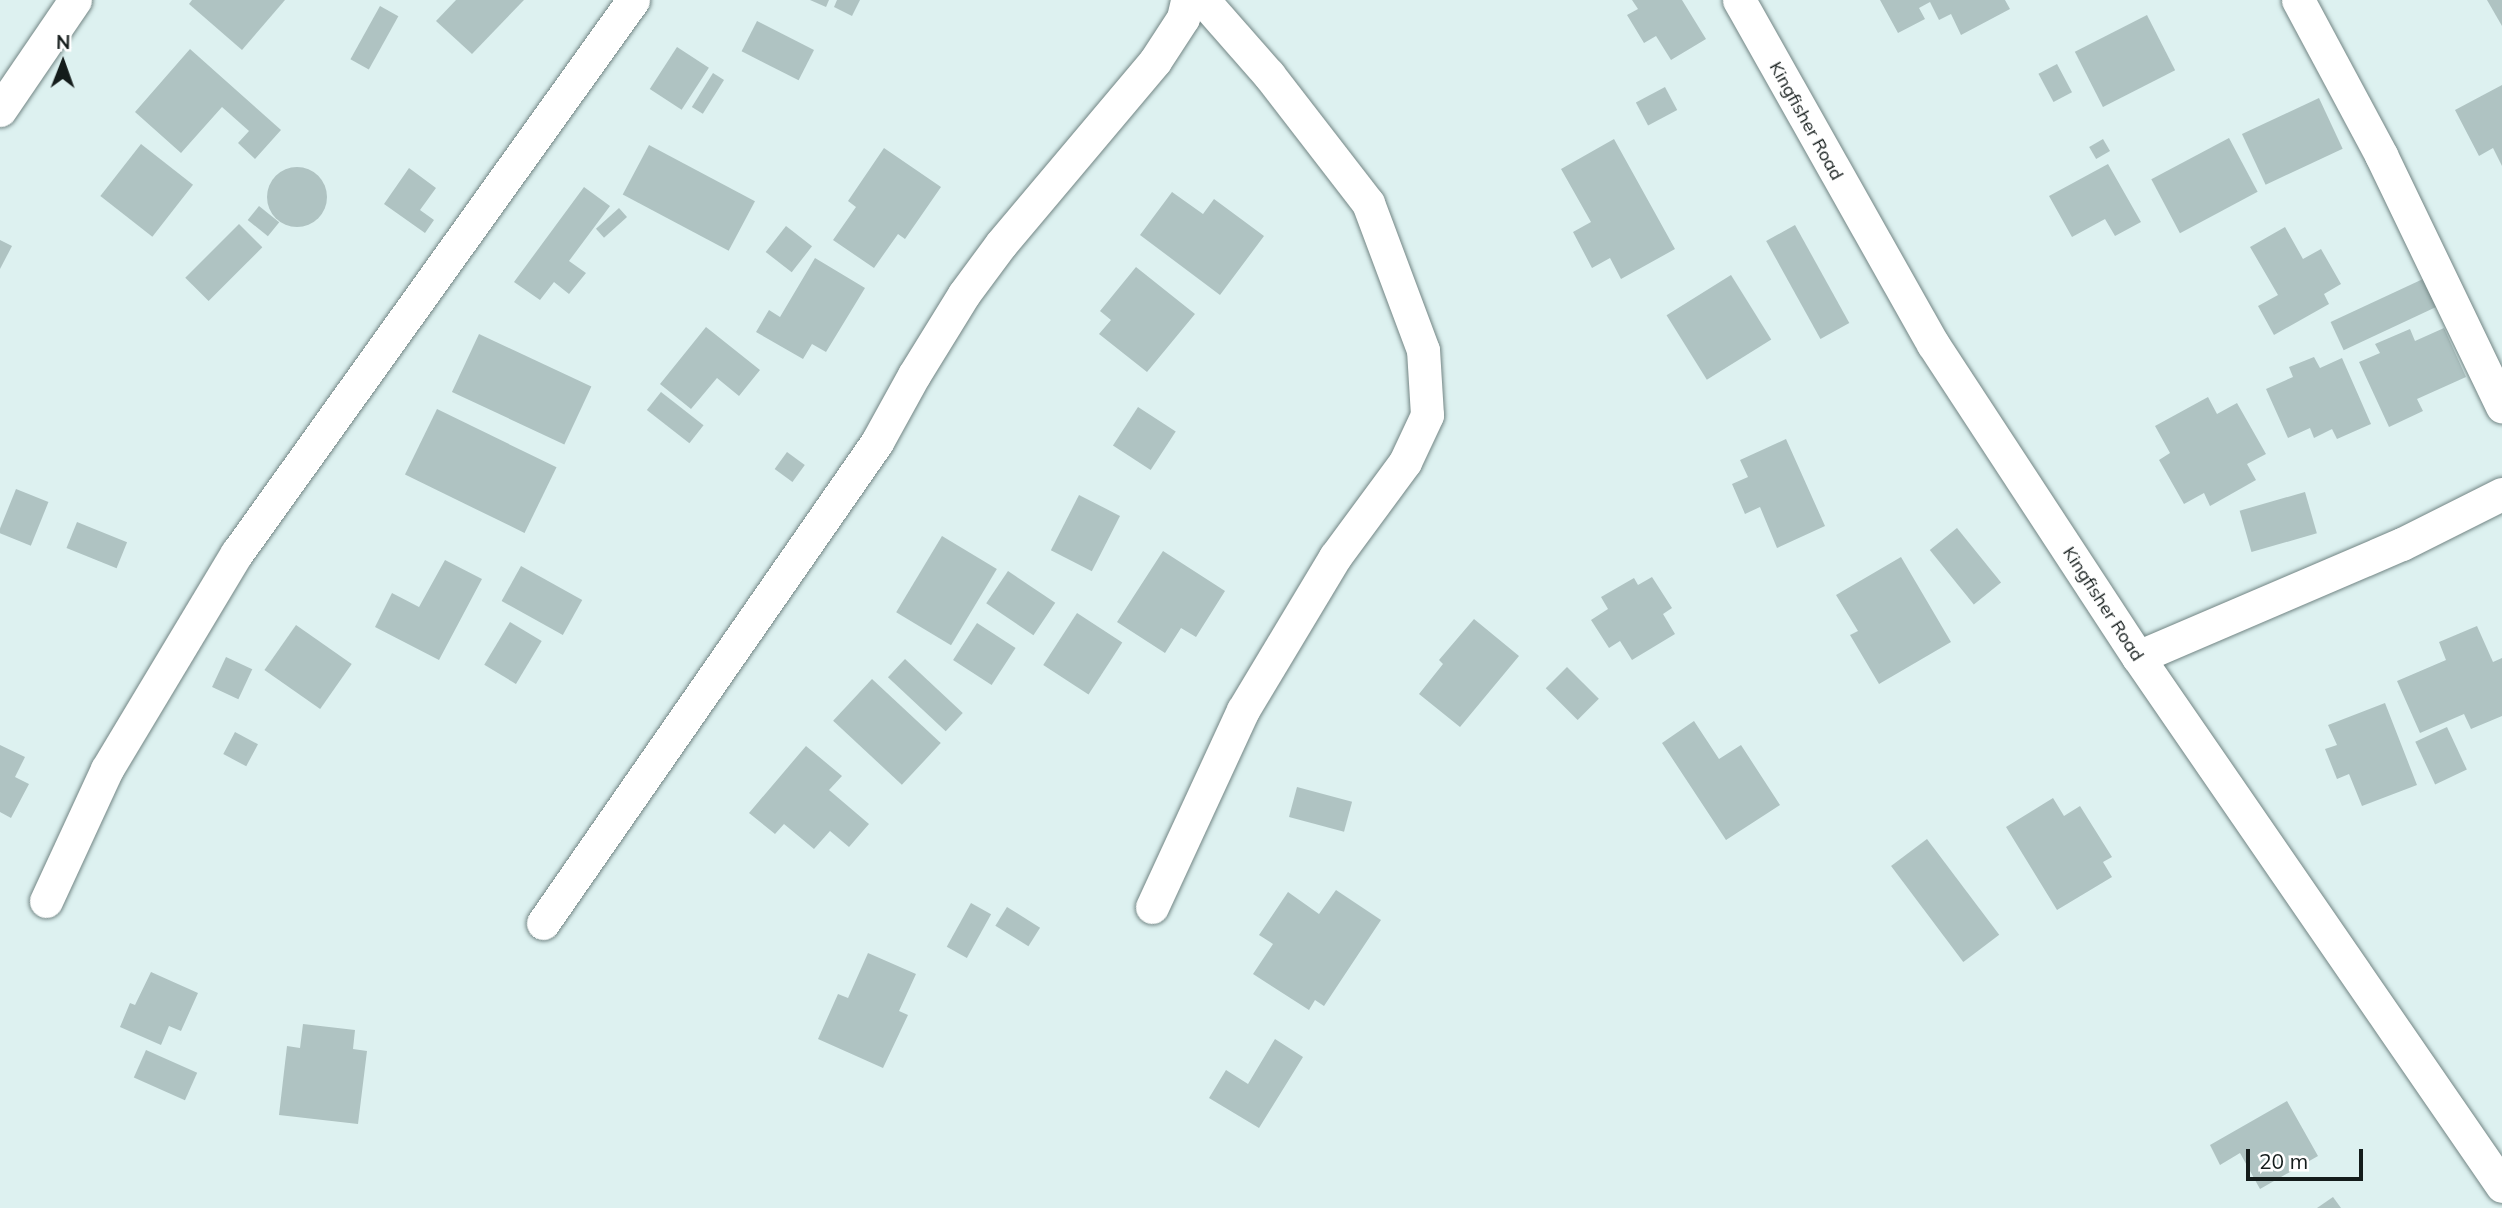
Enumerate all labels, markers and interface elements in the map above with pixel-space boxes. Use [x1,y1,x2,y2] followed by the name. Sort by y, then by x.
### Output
[28,28,98,98] north arrow
[56,30,71,54] text: N
[1765,58,1847,184] street label: Kingfisher Road
[2058,543,2148,665] street label: Kingfisher Road
[2250,1134,2367,1178] scale bar
[2259,1148,2308,1174] text: 20 m

